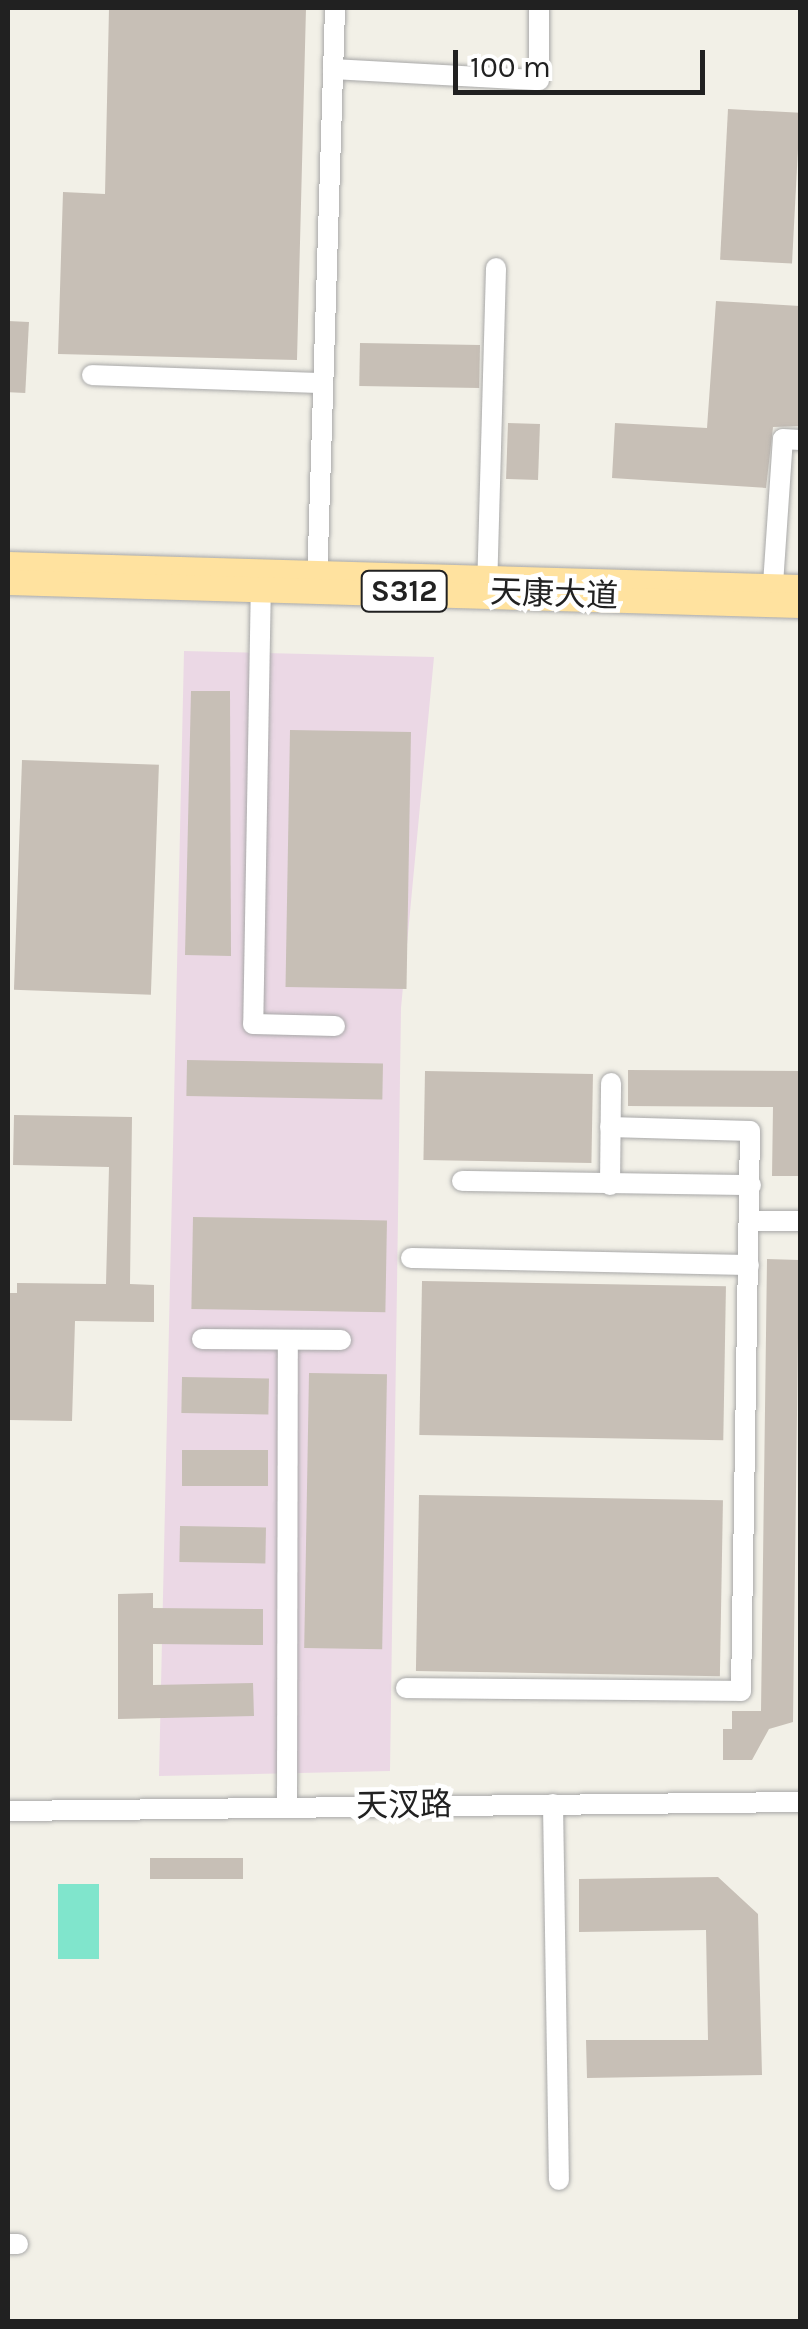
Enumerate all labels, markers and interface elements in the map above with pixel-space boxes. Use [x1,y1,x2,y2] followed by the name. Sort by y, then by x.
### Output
[458,30,710,92] scale bar
[470,49,551,85] text: 100 m
[359,566,449,616] road number: S312
[489,574,619,616] street label: 天康大道
[356,1786,452,1826] street label: 天汊路

